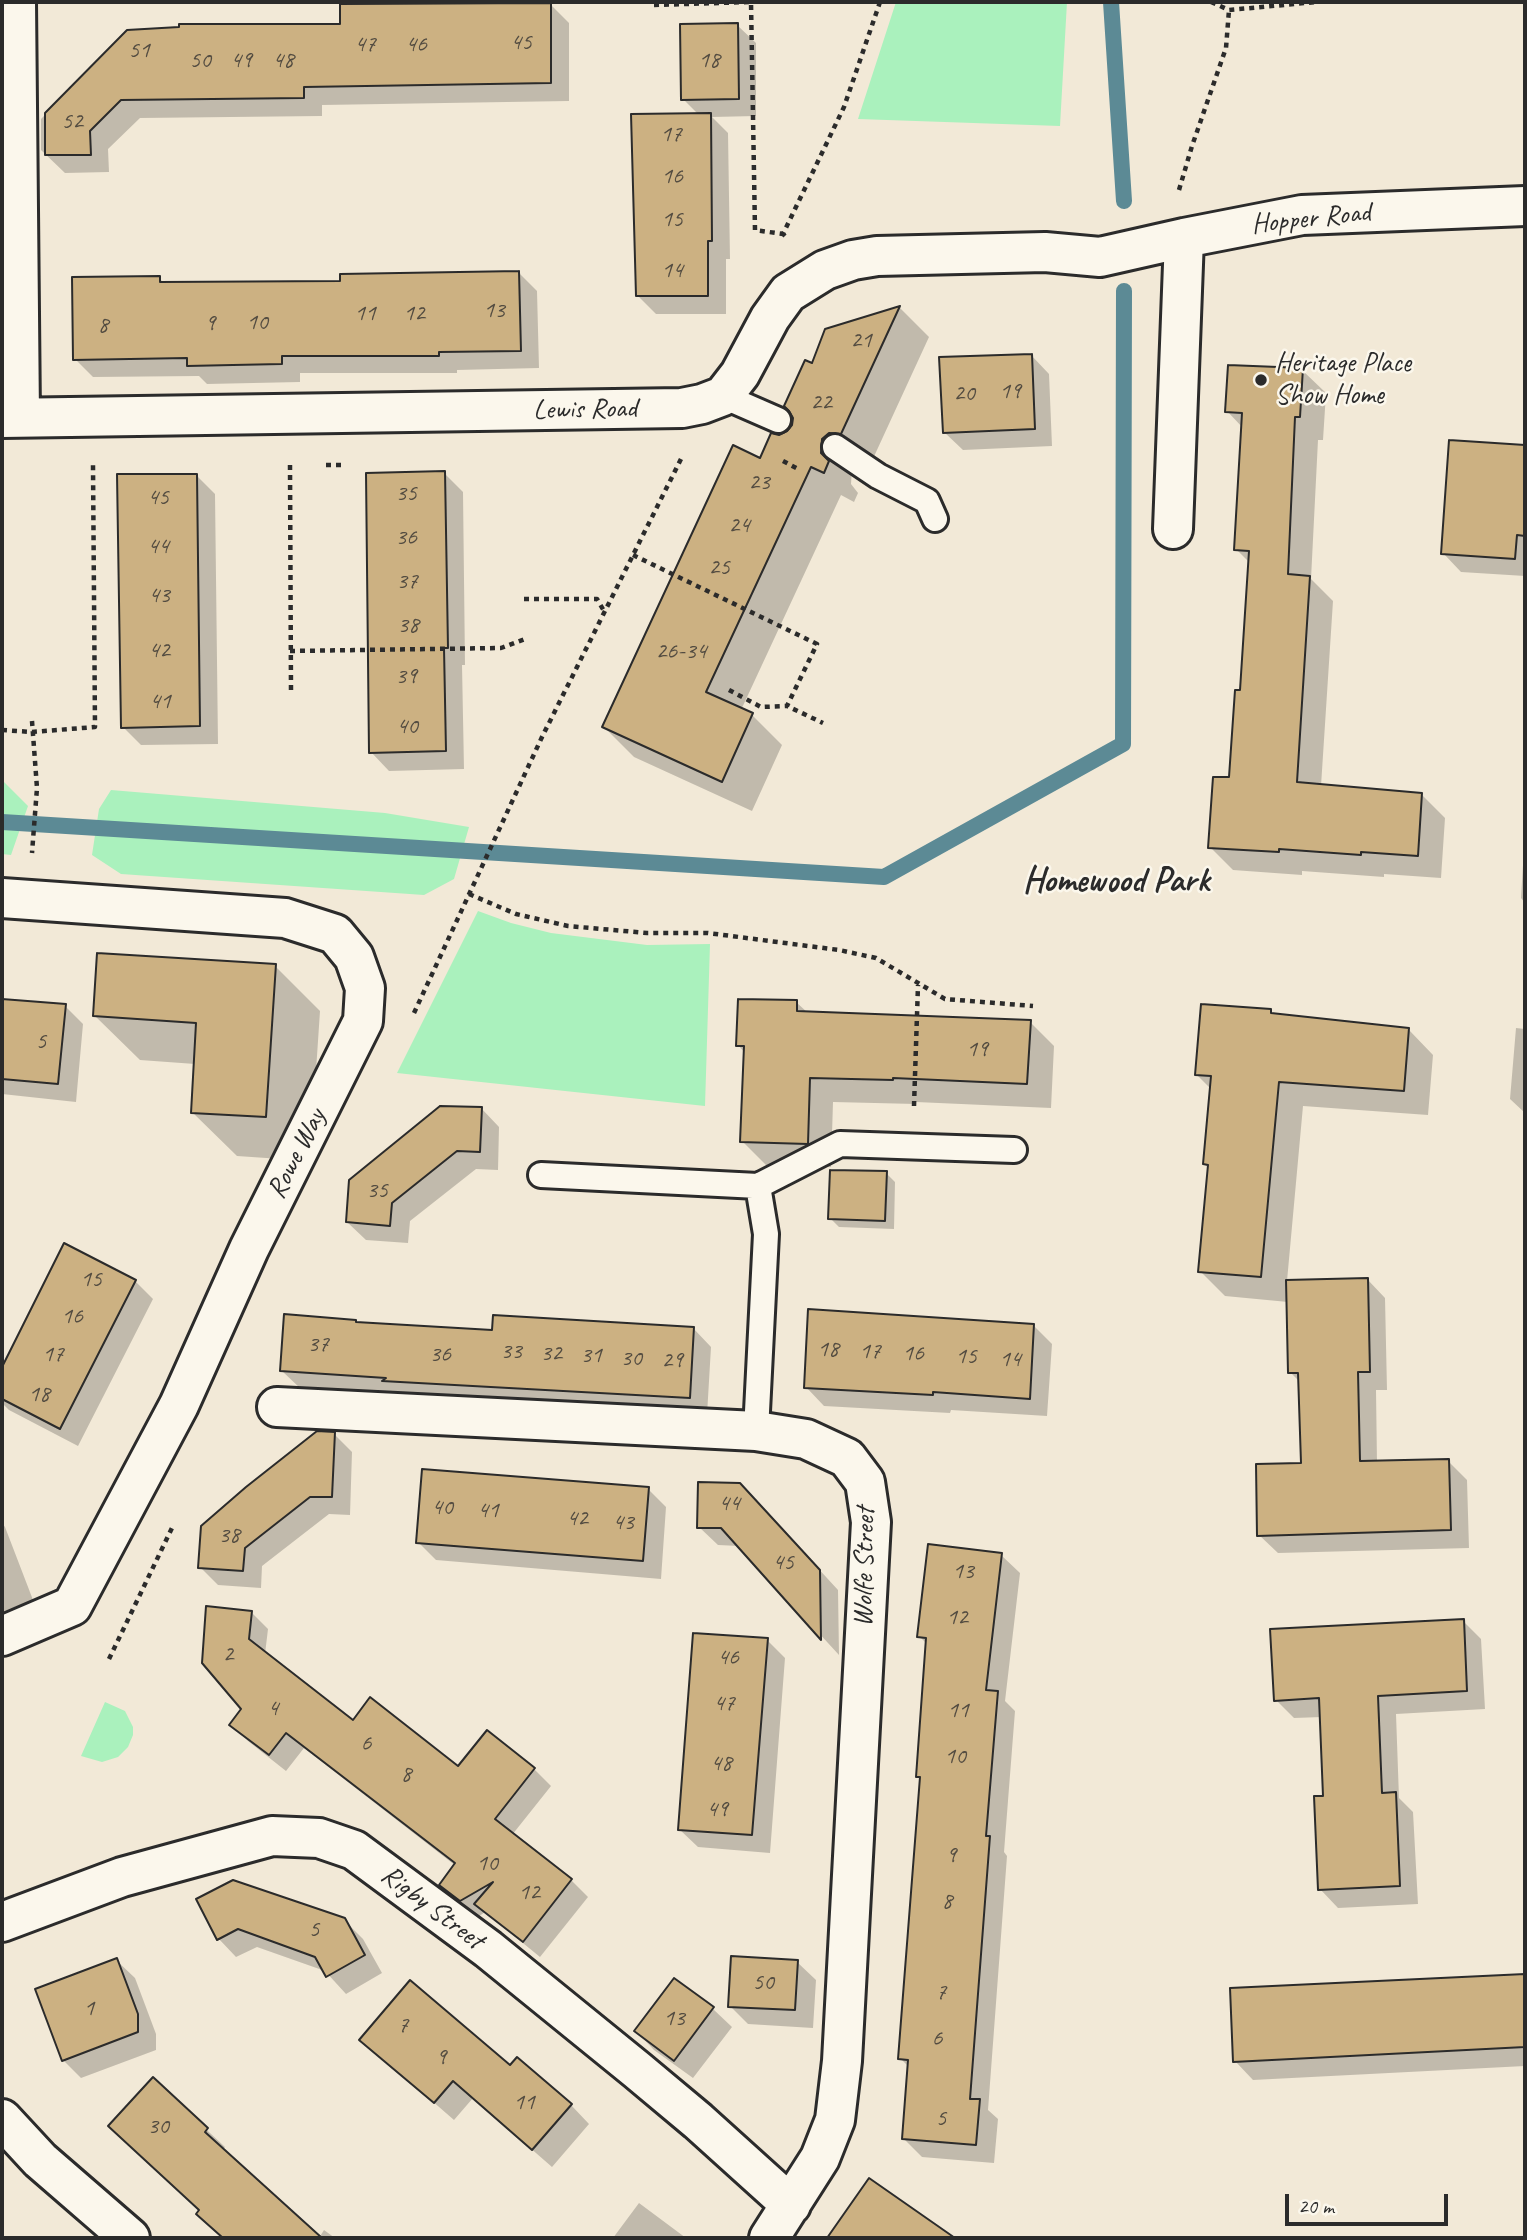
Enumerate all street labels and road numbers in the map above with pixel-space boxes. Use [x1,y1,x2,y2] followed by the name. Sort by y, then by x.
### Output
[1250,196,1372,242] street label: Hopper Road
[533,392,637,428] street label: Lewis Road
[260,1104,334,1204] street label: Rowe Way
[847,1507,883,1627] street label: Wolfe Street
[374,1859,490,1957] street label: Rigby Street

